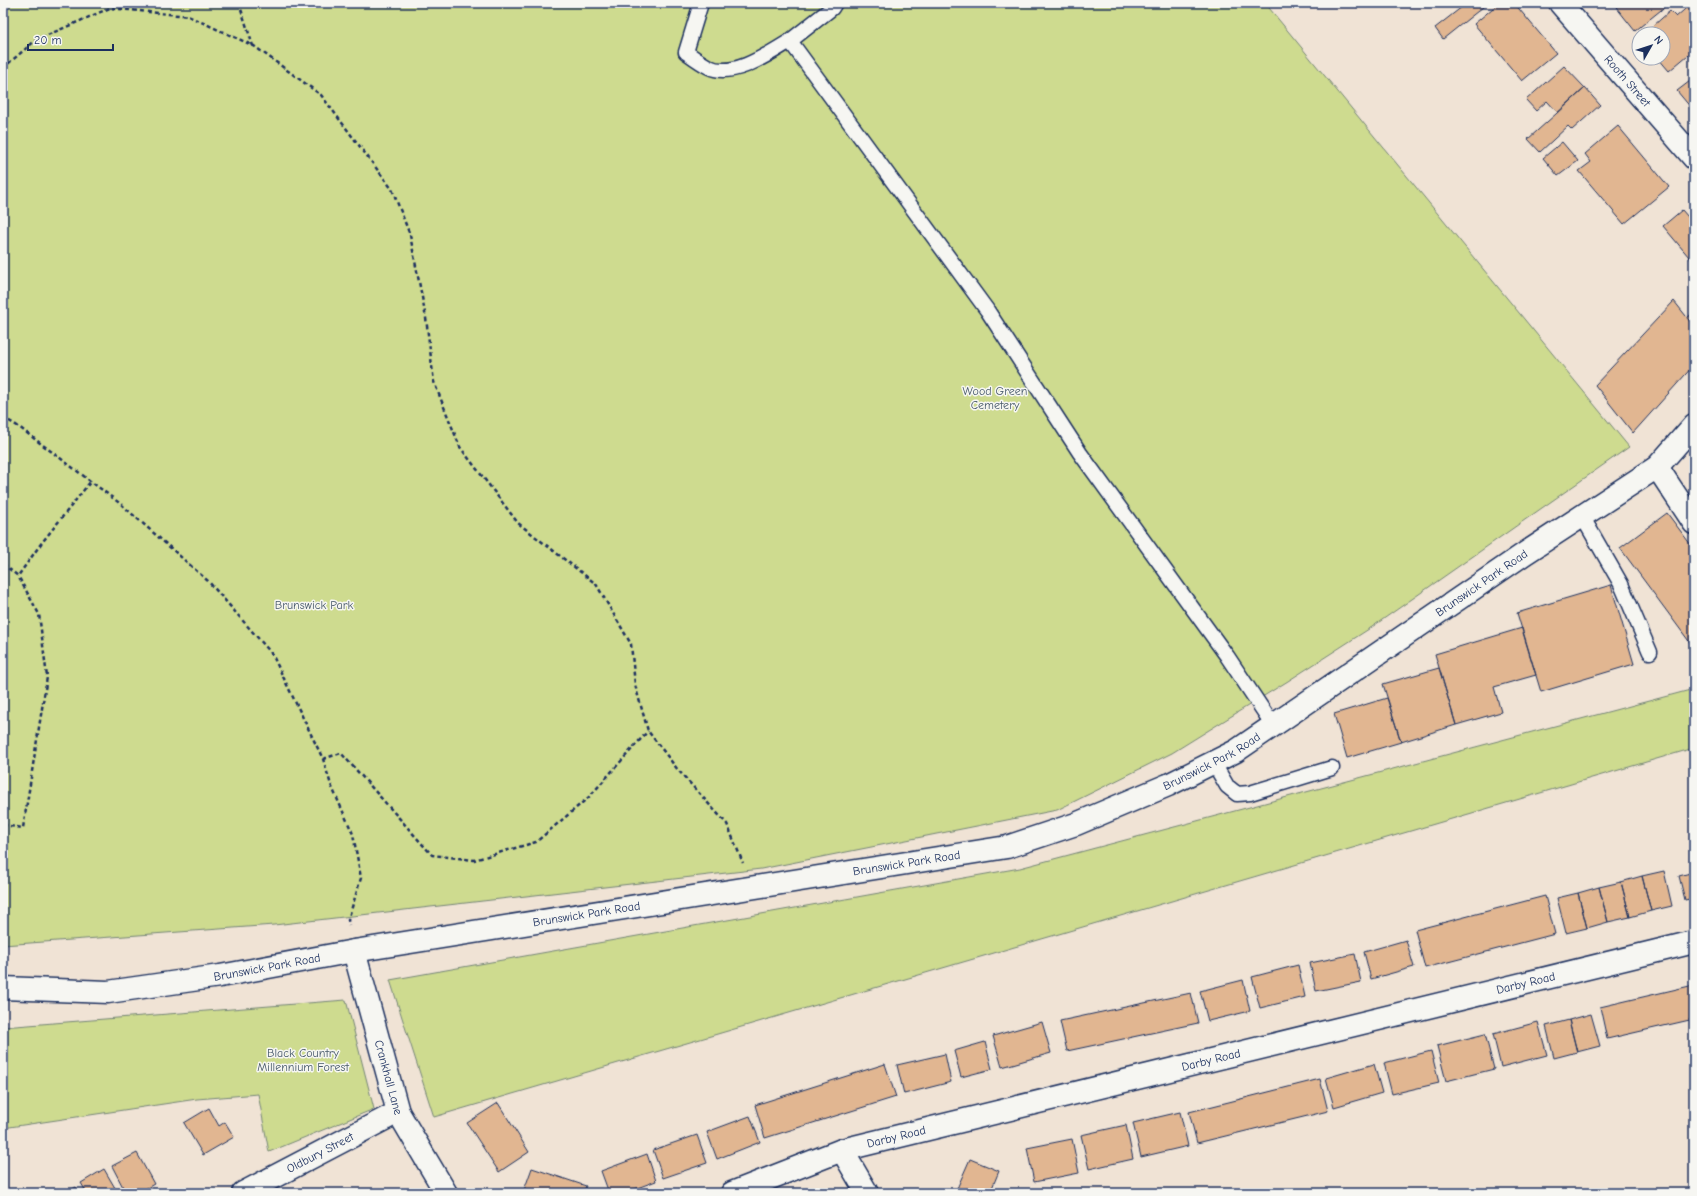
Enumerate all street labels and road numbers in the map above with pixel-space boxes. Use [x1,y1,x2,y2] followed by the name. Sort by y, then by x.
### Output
[1601,52,1654,110] street label: Rooth Street
[1433,547,1530,619] street label: Brunswick Park Road
[1161,730,1263,793] street label: Brunswick Park Road
[852,848,961,878] street label: Brunswick Park Road
[532,899,641,929] street label: Brunswick Park Road
[213,950,322,984] street label: Brunswick Park Road
[1495,969,1557,997] street label: Darby Road
[372,1038,405,1116] street label: Crankhall Lane
[1180,1046,1242,1074] street label: Darby Road
[865,1123,927,1151] street label: Darby Road
[284,1129,356,1176] street label: Oldbury Street

